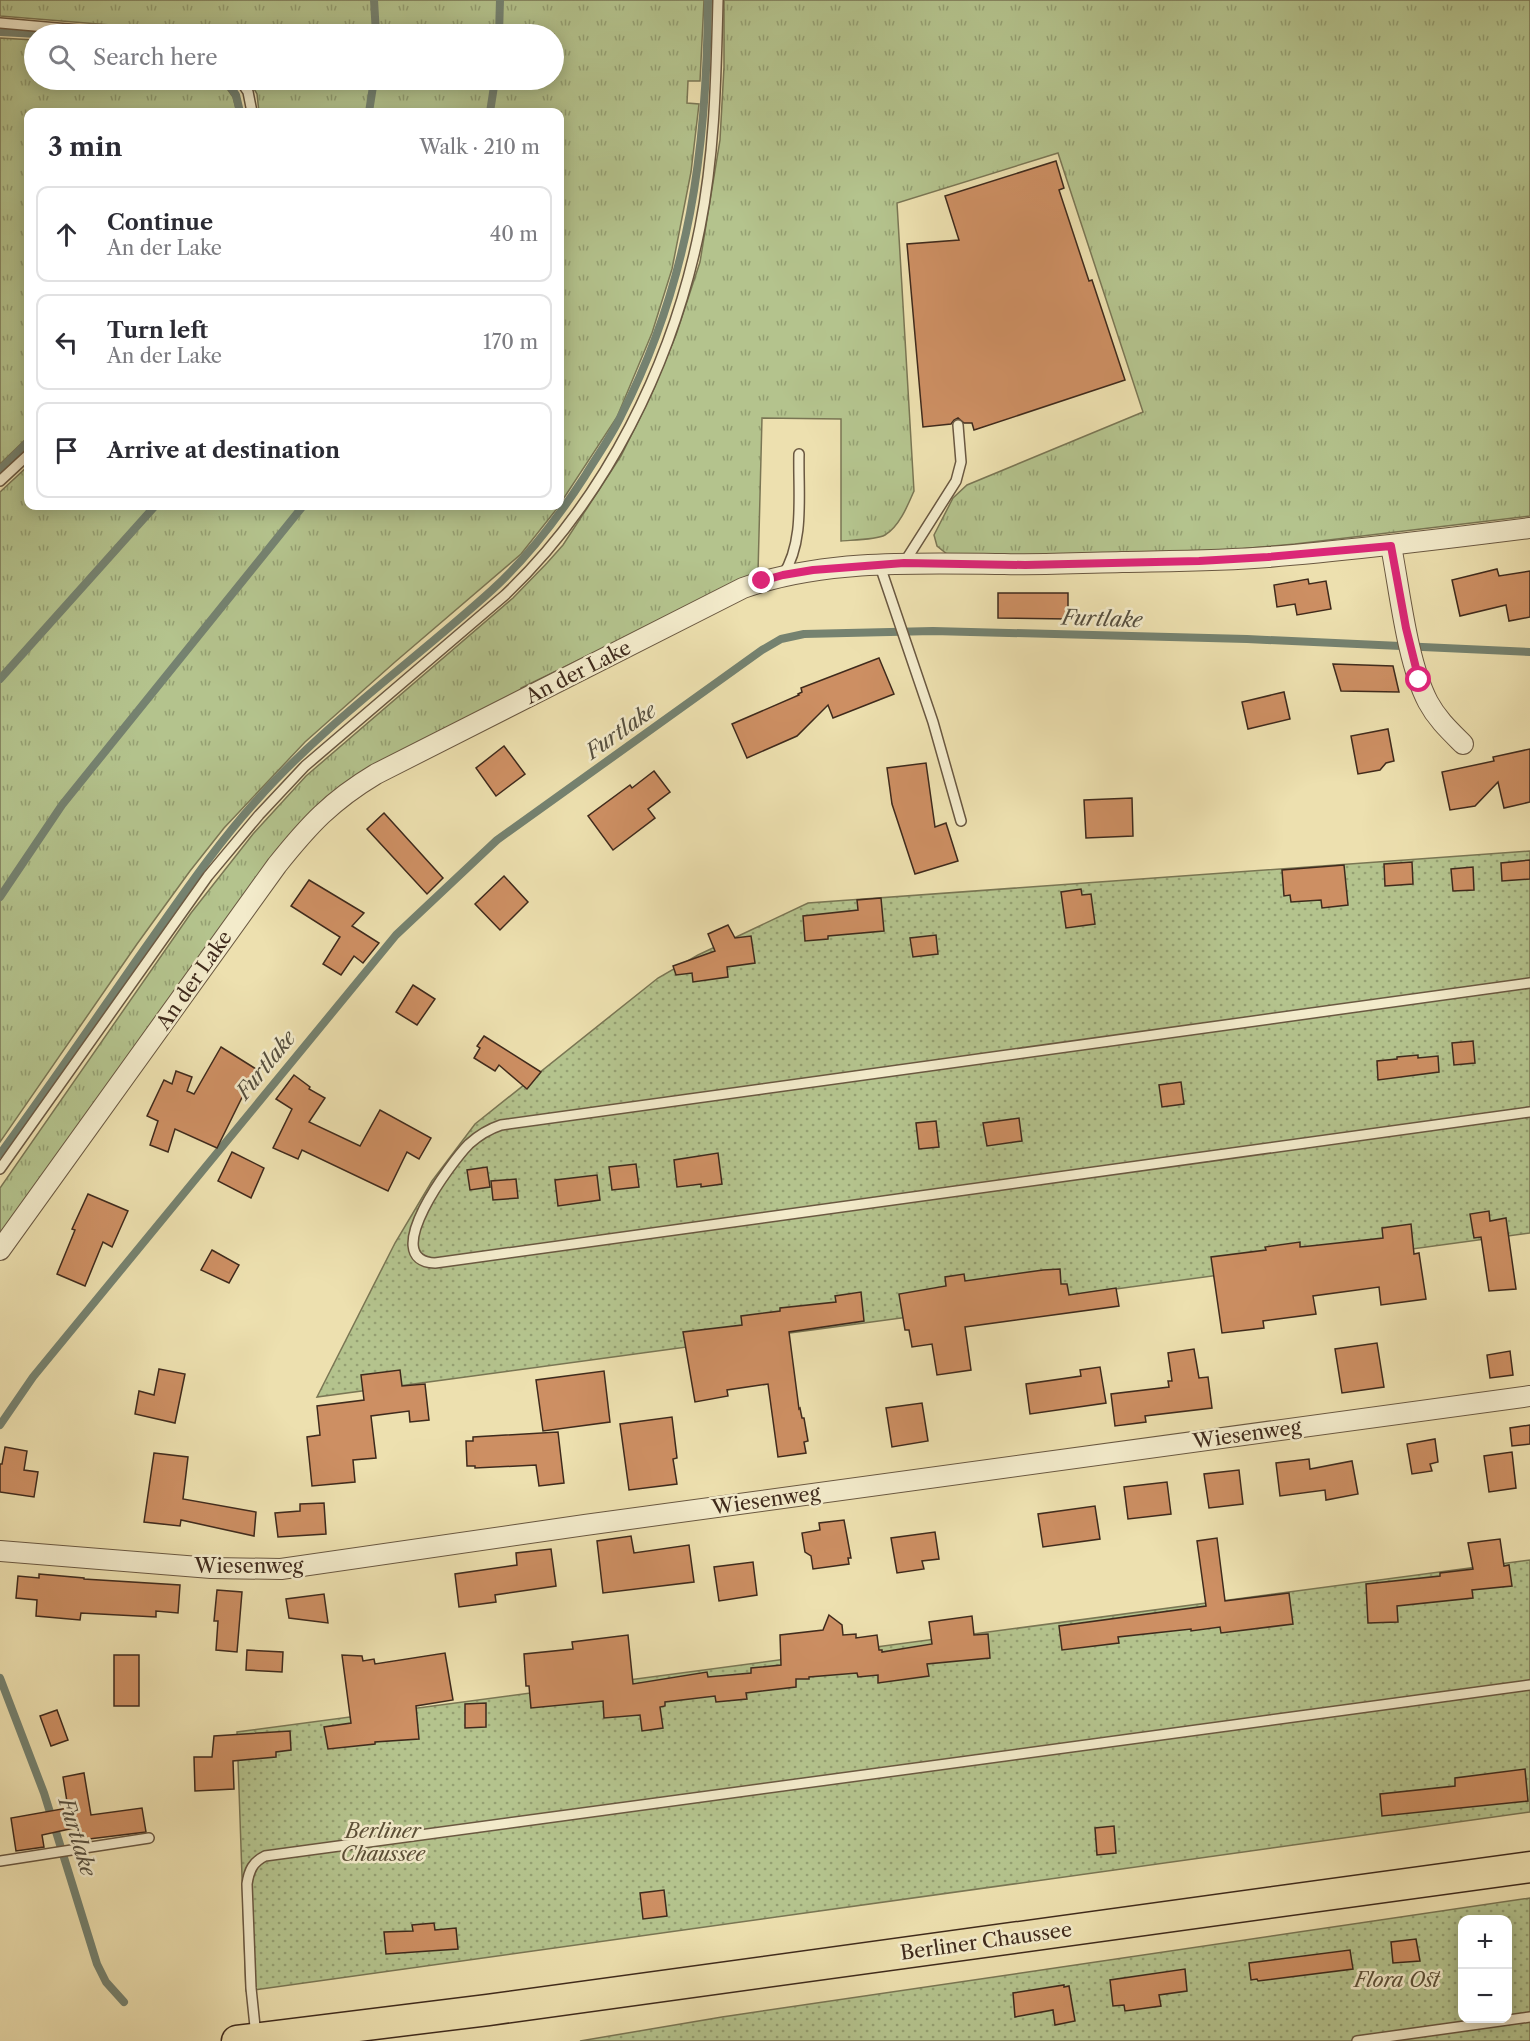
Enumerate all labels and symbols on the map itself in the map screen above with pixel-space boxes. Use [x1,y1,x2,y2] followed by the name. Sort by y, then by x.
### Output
[748,567,774,593] route end
[1059,605,1144,632] water label: Furtlake
[520,635,635,709] street label: An der Lake
[1405,666,1431,692] route start
[579,697,662,765] water label: Furtlake
[151,926,237,1035] street label: An der Lake
[229,1025,301,1105] water label: Furtlake
[1190,1414,1303,1454] street label: Wiesenweg
[709,1480,822,1520] street label: Wiesenweg
[194,1554,304,1578] street label: Wiesenweg
[53,1793,101,1880] water label: Furtlake
[341,1819,427,1866] park label: Berliner Chaussee
[899,1917,1073,1965] street label: Berliner Chaussee
[1352,1968,1441,1992] park label: Flora Ost

